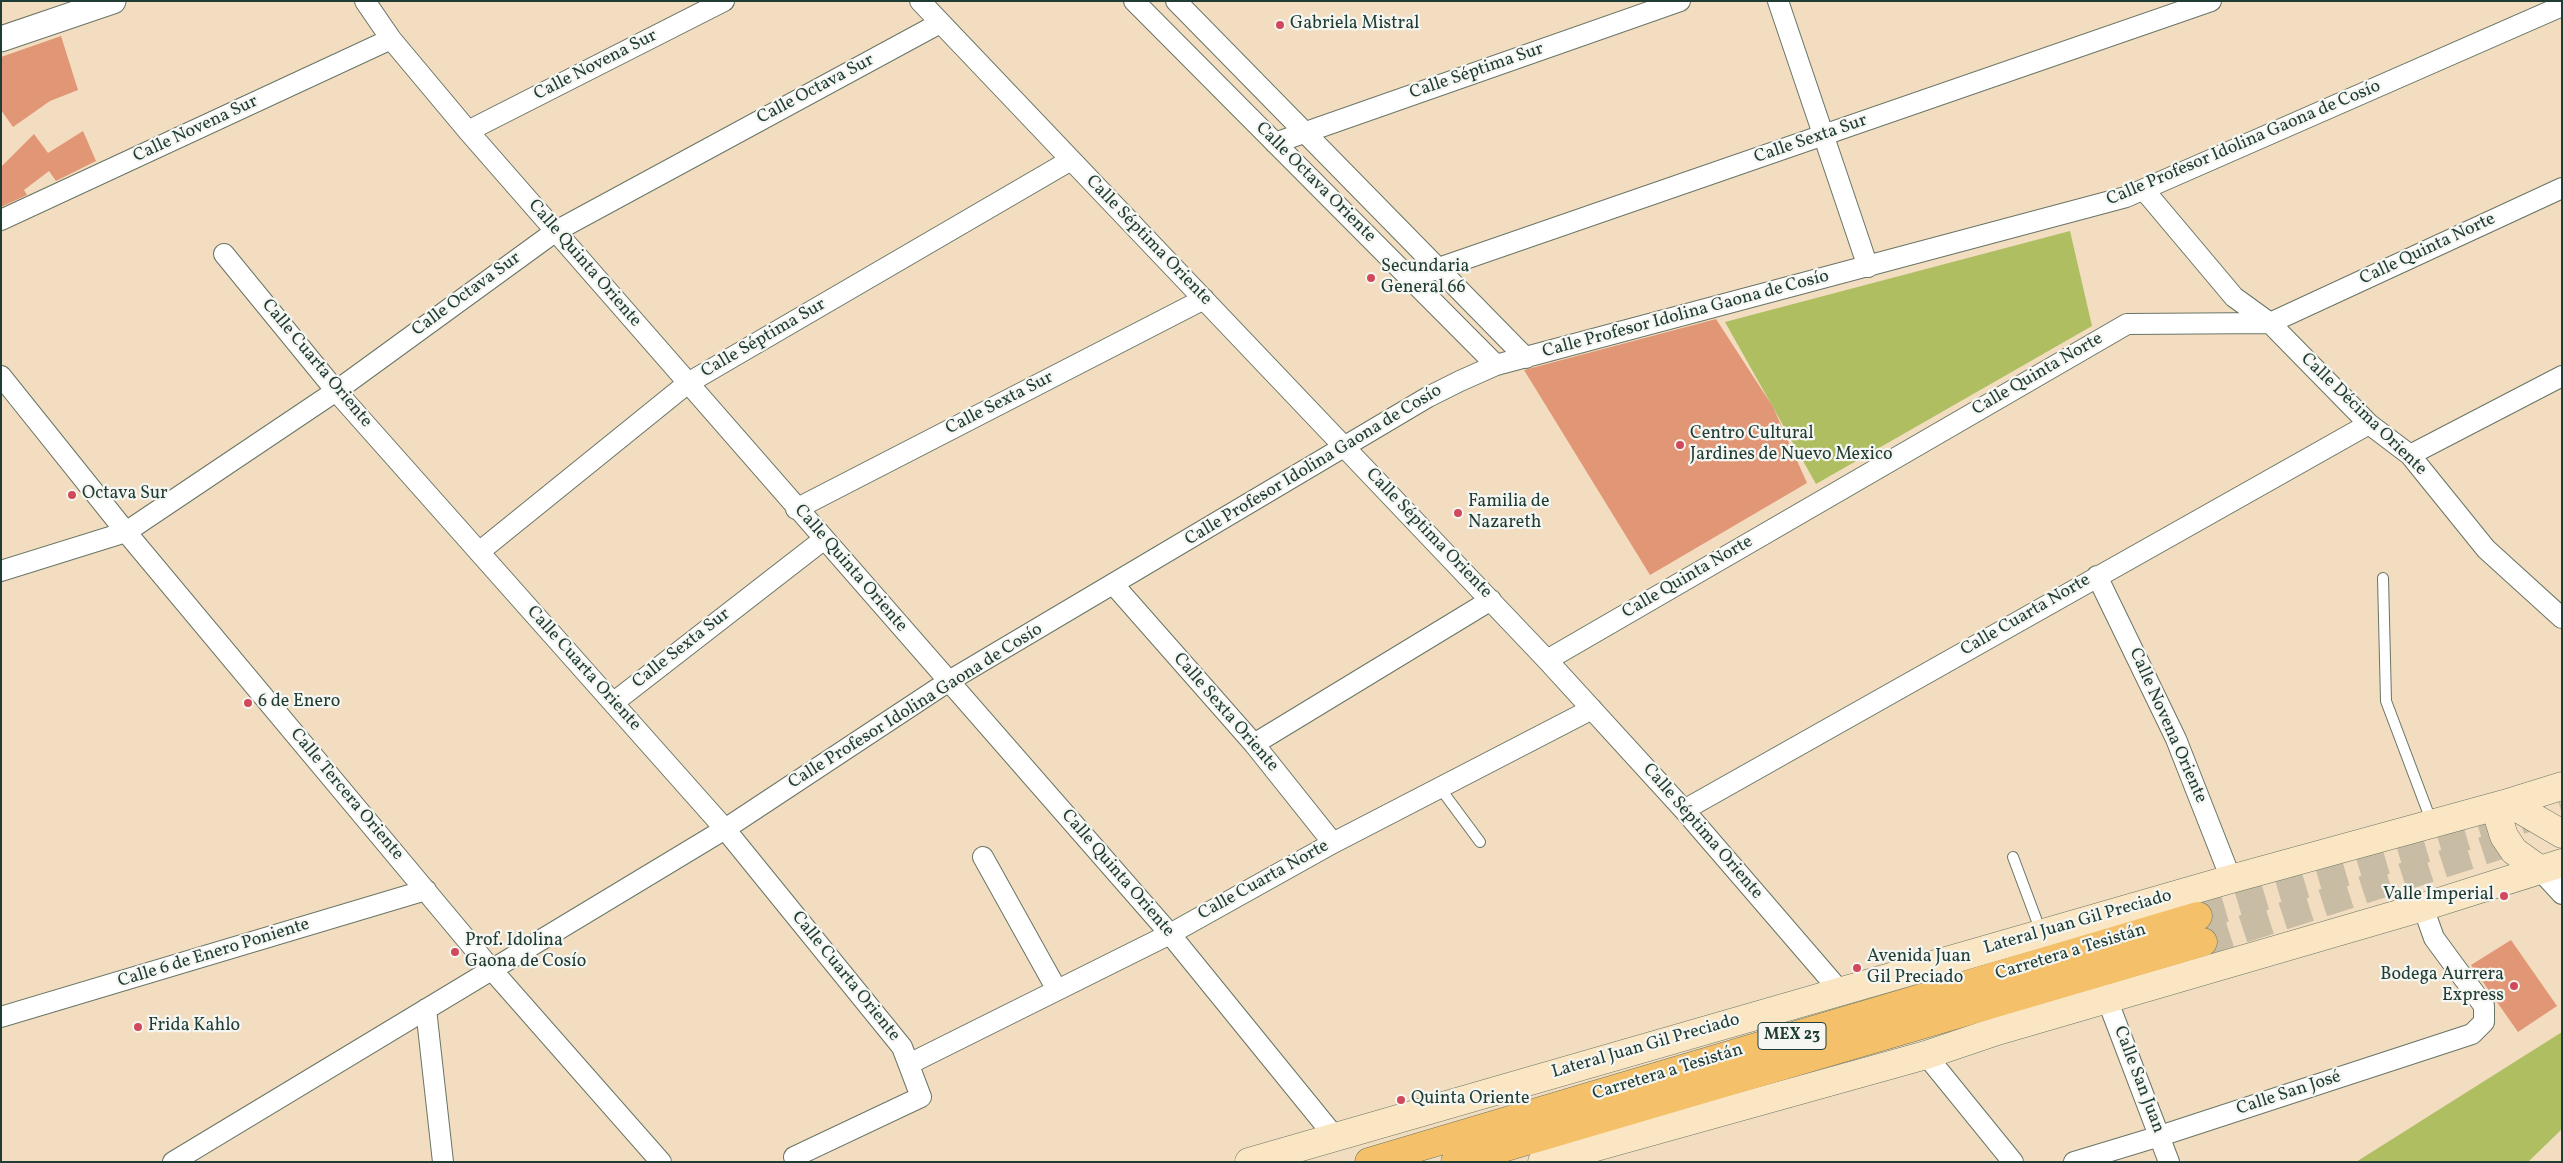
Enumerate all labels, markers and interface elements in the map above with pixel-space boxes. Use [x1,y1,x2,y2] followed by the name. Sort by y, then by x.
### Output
[1290,14,1419,36] place label: Gabriela Mistral
[1274,19,1286,31] marker: Gabriela Mistral
[531,26,661,106] street label: Calle Novena Sur
[1407,39,1547,105] street label: Calle Séptima Sur
[754,50,878,130] street label: Calle Octava Sur
[2104,76,2384,212] street label: Calle Profesor Idolina Gaona de Cosío
[130,92,262,168] street label: Calle Novena Sur
[1752,111,1870,169] street label: Calle Sexta Sur
[1250,118,1380,248] street label: Calle Octava Oriente
[1080,171,1216,311] street label: Calle Séptima Oriente
[523,196,645,332] street label: Calle Quinta Oriente
[2357,209,2499,291] street label: Calle Quinta Norte
[408,248,526,342] street label: Calle Octava Sur
[1381,257,1469,300] place label: Secundaria General 66
[1540,266,1832,364] street label: Calle Profesor Idolina Gaona de Cosío
[1365,272,1377,284] marker: Secundaria General 66
[256,295,376,433] street label: Calle Cuarta Oriente
[698,295,830,383] street label: Calle Séptima Sur
[1969,329,2107,421] street label: Calle Quinta Norte
[2295,349,2431,481] street label: Calle Décima Oriente
[943,368,1057,440] street label: Calle Sexta Sur
[1182,381,1446,551] street label: Calle Profesor Idolina Gaona de Cosío
[1690,424,1893,466] place label: Centro Cultural Jardines de Nuevo Mexico
[1674,439,1686,451] marker: Centro Cultural Jardines de Nuevo Mexico
[1360,464,1496,604] street label: Calle Séptima Oriente
[82,484,168,506] place label: Octava Sur
[66,489,78,501] marker: Octava Sur
[1468,492,1550,534] place label: Familia de Nazareth
[789,501,911,637] street label: Calle Quinta Oriente
[1452,507,1464,519] marker: Familia de Nazareth
[1619,532,1757,624] street label: Calle Quinta Norte
[1957,570,2095,662] street label: Calle Cuarta Norte
[521,602,645,736] street label: Calle Cuarta Oriente
[629,604,735,694] street label: Calle Sexta Sur
[785,620,1047,794] street label: Calle Profesor Idolina Gaona de Cosío
[2123,645,2211,807] street label: Calle Novena Oriente
[1168,649,1282,777] street label: Calle Sexta Oriente
[258,692,340,714] place label: 6 de Enero
[242,697,254,709] marker: 6 de Enero
[284,725,408,865] street label: Calle Tercera Oriente
[1637,760,1767,904] street label: Calle Séptima Oriente
[1056,806,1178,942] street label: Calle Quinta Oriente
[1195,836,1333,926] street label: Calle Cuarta Norte
[2383,885,2494,907] place label: Valle Imperial
[1982,886,2174,960] street label: Lateral Juan Gil Preciado
[2498,890,2510,902] marker: Valle Imperial
[786,908,904,1046] street label: Calle Cuarta Oriente
[116,915,312,993] street label: Calle 6 de Enero Poniente
[1993,920,2149,986] street label: Carretera a Tesistán
[465,931,586,974] place label: Prof. Idolina Gaona de Cosío
[449,946,461,958] marker: Prof. Idolina Gaona de Cosío
[1867,947,1971,990] place label: Avenida Juan Gil Preciado
[1851,962,1863,974] marker: Avenida Juan Gil Preciado
[2380,965,2504,1008] place label: Bodega Aurrera Express
[2508,980,2520,992] marker: Bodega Aurrera Express
[1550,1010,1742,1084] street label: Lateral Juan Gil Preciado
[148,1016,240,1038] place label: Frida Kahlo
[132,1021,144,1033] marker: Frida Kahlo
[1758,1022,1826,1050] road number: MEX 23
[2108,1024,2168,1136] street label: Calle San Juan
[1590,1040,1746,1106] street label: Carretera a Tesistán
[2234,1067,2344,1121] street label: Calle San José
[1411,1089,1529,1111] place label: Quinta Oriente
[1395,1094,1407,1106] marker: Quinta Oriente

